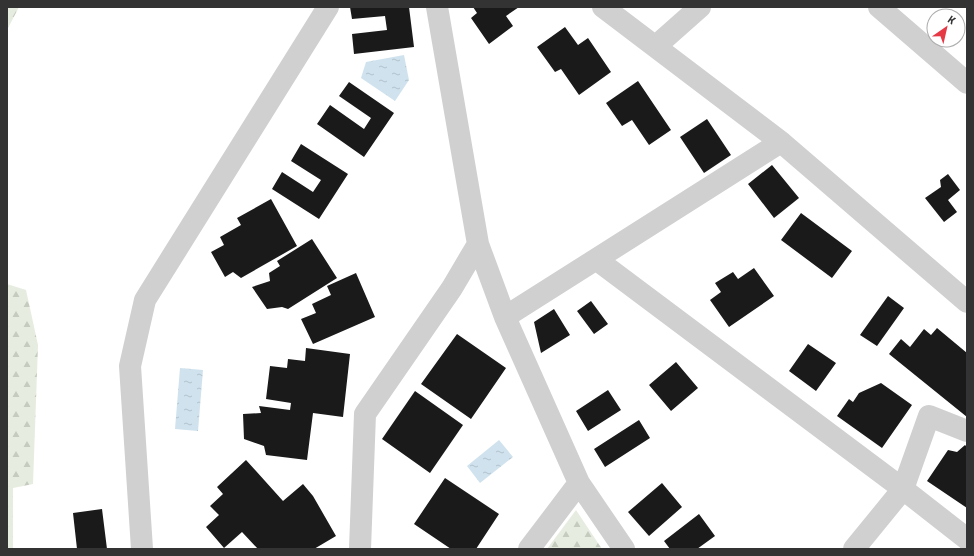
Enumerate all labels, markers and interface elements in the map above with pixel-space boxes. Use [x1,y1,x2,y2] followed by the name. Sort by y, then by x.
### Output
[926,8,966,48] north arrow
[944,11,959,28] text: K

